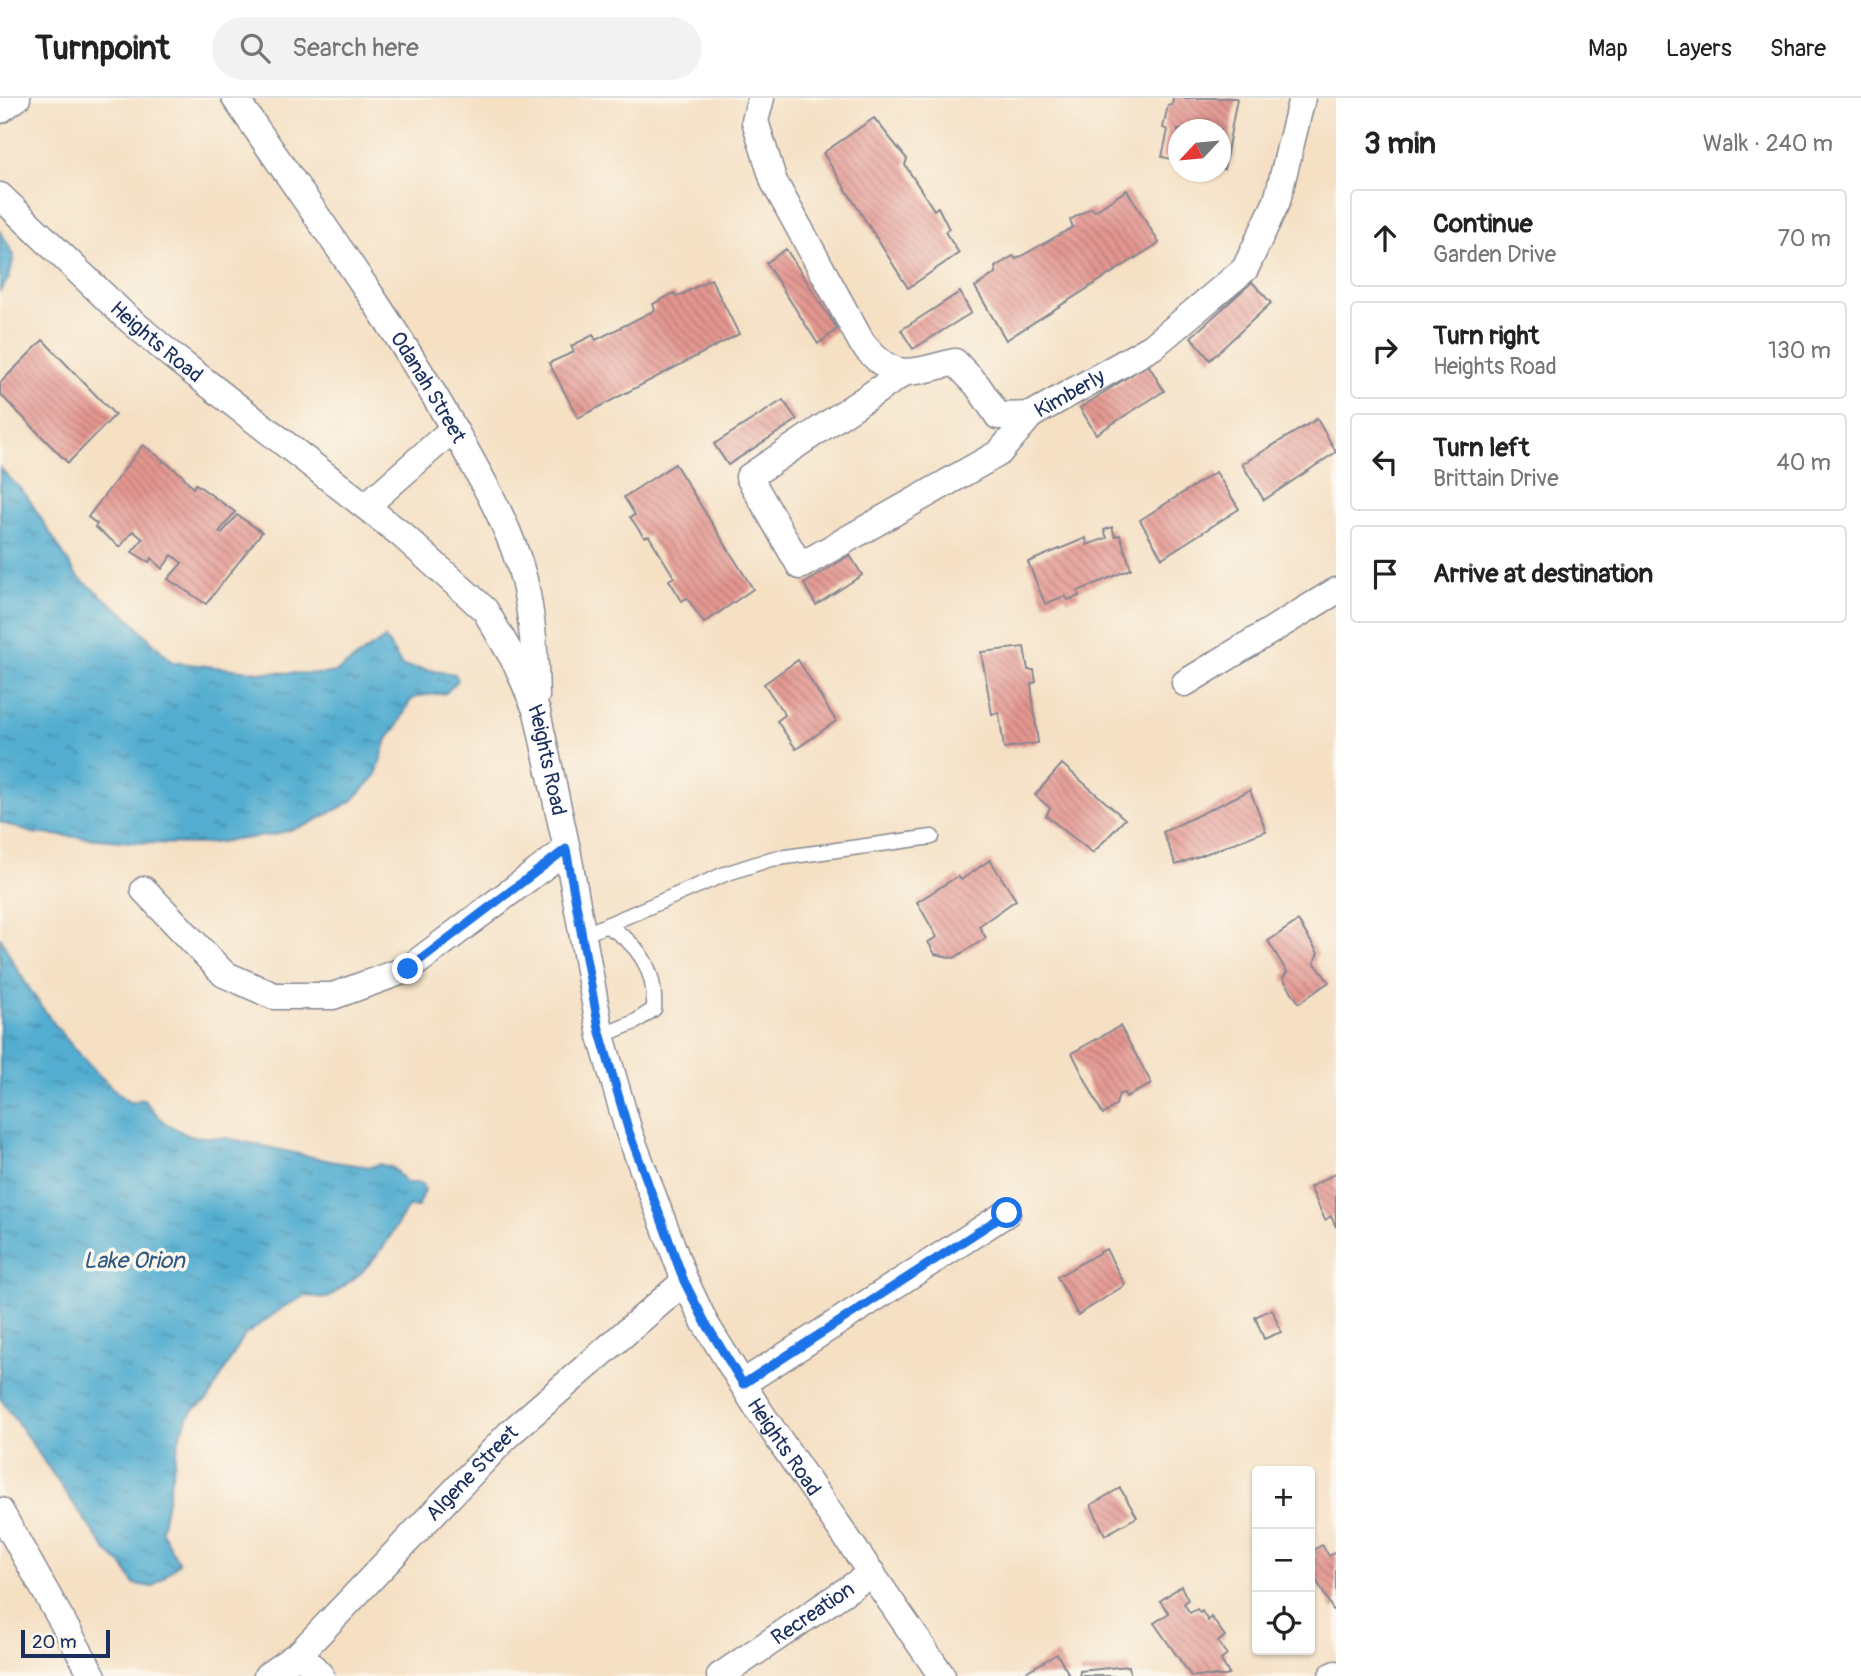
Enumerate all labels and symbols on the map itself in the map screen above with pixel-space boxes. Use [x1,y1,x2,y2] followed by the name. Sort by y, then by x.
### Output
[1168,119,1231,182] north arrow
[104,296,208,389] street label: Heights Road
[384,326,472,448] street label: Odanah Street
[1030,363,1110,424] street label: Kimberly
[521,700,572,818] street label: Heights Road
[392,953,423,984] route end
[991,1197,1022,1228] route start
[83,1246,186,1275] water label: Lake Orion
[741,1393,827,1501] street label: Heights Road
[420,1419,524,1527] street label: Algene Street
[766,1576,860,1651] street label: Recreation
[21,1627,110,1659] scale bar

